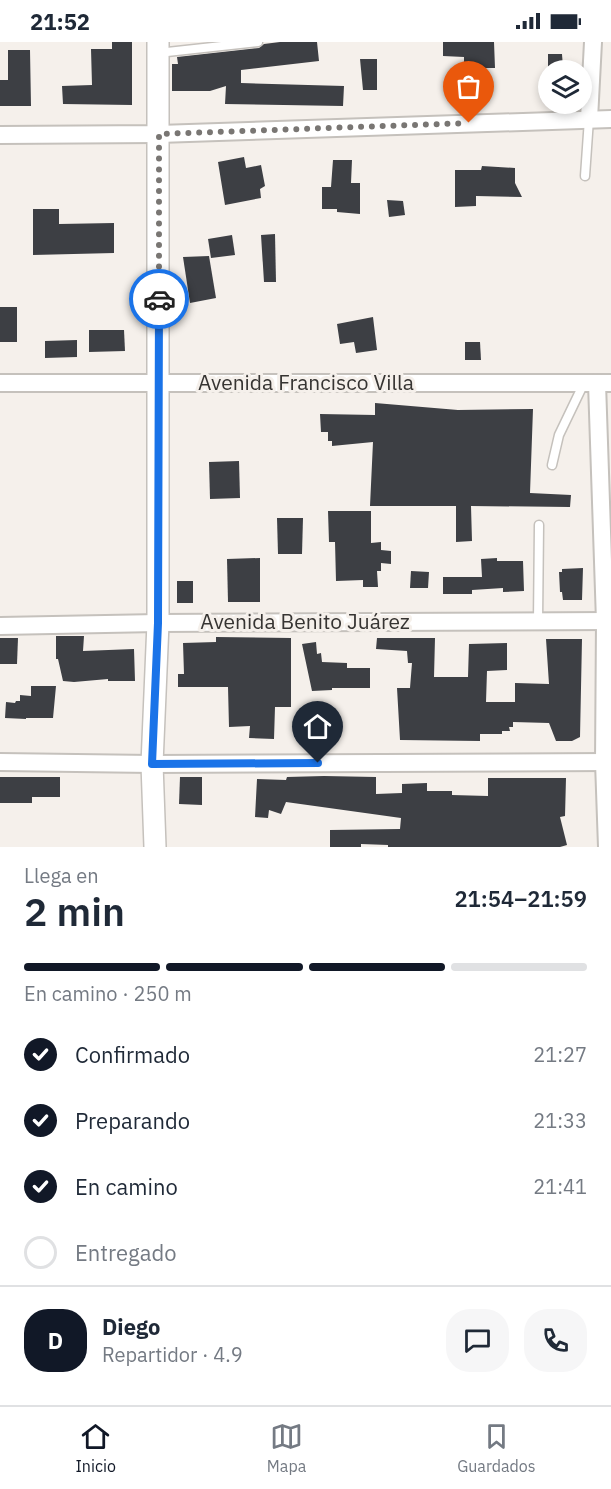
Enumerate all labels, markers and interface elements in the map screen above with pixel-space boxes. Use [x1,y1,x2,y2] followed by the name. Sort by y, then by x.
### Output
[30,7,90,36] text: 21:52
[538,60,592,114] map controls
[538,60,592,114] button: layers
[443,61,494,123] pin
[452,70,485,103] icon: bag
[129,269,189,329] courier
[143,283,176,316] icon: car
[198,368,414,396] street label: Avenida Francisco Villa
[200,607,410,635] street label: Avenida Benito Juárez
[292,701,343,763] pin
[301,710,334,743] icon: home
[24,862,99,889] text: Llega en
[454,884,587,913] text: 21:54–21:59
[24,886,125,937] text: 2 min
[24,980,192,1007] text: En camino · 250 m
[24,1038,57,1071] icon: check
[75,1040,190,1069] text: Confirmado
[533,1041,587,1068] text: 21:27
[24,1104,57,1137] icon: check
[75,1106,190,1135] text: Preparando
[533,1107,587,1134] text: 21:33
[24,1170,57,1203] icon: check
[75,1172,178,1201] text: En camino
[533,1173,587,1200] text: 21:41
[75,1238,176,1267] text: Entregado
[446,1309,509,1372] button: chat
[524,1309,587,1372] button: phone
[102,1312,160,1341] text: Diego
[48,1326,63,1355] text: D
[102,1341,243,1368] text: Repartidor · 4.9
[75,1420,116,1476] tab: Inicio
[267,1420,306,1476] tab: Mapa
[457,1420,536,1476] tab: Guardados

